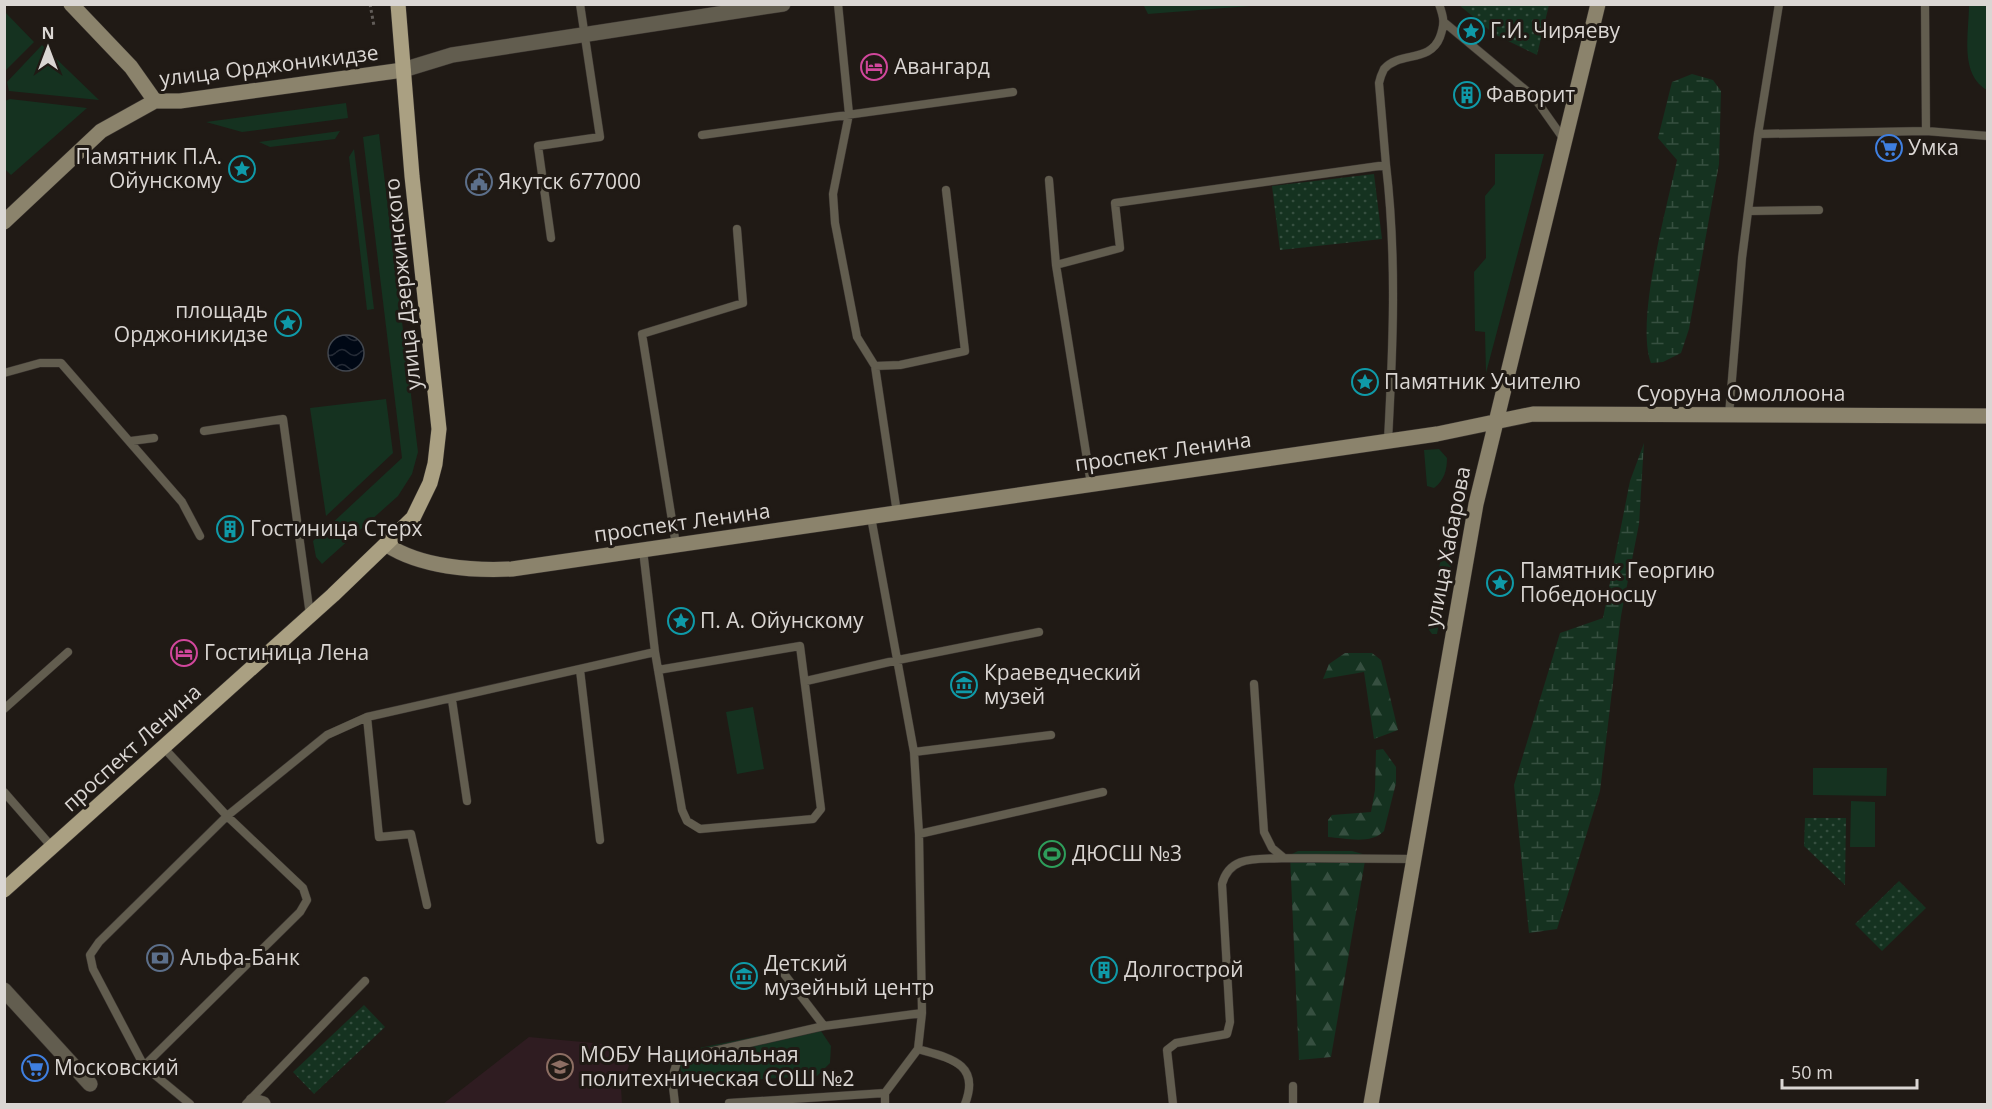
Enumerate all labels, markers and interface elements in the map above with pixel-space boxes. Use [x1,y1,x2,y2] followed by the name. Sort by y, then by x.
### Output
[1456,16,1486,46] place icon: Г.И. Чиряеву
[1490,16,1621,44] place label: Г.И. Чиряеву
[18,18,78,78] north arrow
[41,22,55,44] text: N
[158,38,380,92] street label: улица Орджоникидзе
[859,52,889,82] hotel icon: Авангард
[894,52,990,80] place label: Авангард
[1452,80,1482,110] building icon: Фаворит
[1486,80,1575,108] place label: Фаворит
[1874,133,1904,163] supermarket icon: Умка
[1908,133,1959,161] place label: Умка
[76,142,222,194] place label: Памятник П.А. Ойунскому
[227,154,257,184] place icon: Памятник П.А. Ойунскому
[464,167,494,197] public building icon: Якутск 677000
[498,167,641,195] place label: Якутск 677000
[377,177,427,391] street label: улица Дзержинского
[114,296,268,348] place label: площадь Орджоникидзе
[273,308,303,338] place icon: площадь Орджоникидзе
[1350,367,1380,397] place icon: Памятник Учителю
[1384,367,1581,395] place label: Памятник Учителю
[1637,379,1845,407] street label: Суоруна Омоллоона
[1073,425,1253,477] street label: проспект Ленина
[1418,464,1476,630] street label: улица Хабарова
[592,496,772,548] street label: проспект Ленина
[215,514,245,544] building icon: Гостиница Стерх
[250,514,423,542] place label: Гостиница Стерх
[1520,556,1715,608] place label: Памятник Георгию Победоносцу
[1485,568,1515,598] place icon: Памятник Георгию Победоносцу
[666,606,696,636] place icon: П. А. Ойунскому
[700,606,864,634] place label: П. А. Ойунскому
[169,638,199,668] hotel icon: Гостиница Лена
[204,638,369,666] place label: Гостиница Лена
[984,658,1141,710] place label: Краеведческий музей
[949,670,979,700] museum icon: Краеведческий музей
[56,677,207,817] street label: проспект Ленина
[1037,839,1067,869] sports icon: ДЮСШ №3
[1072,839,1182,867] place label: ДЮСШ №3
[145,943,175,973] bank icon: Альфа-Банк
[180,943,300,971] place label: Альфа-Банк
[764,949,934,1001] place label: Детский музейный центр
[1089,955,1119,985] building icon: Долгострой
[1124,955,1243,983] place label: Долгострой
[729,961,759,991] museum icon: Детский музейный центр
[580,1040,855,1092] place label: МОБУ Национальная политехническая СОШ №2
[545,1052,575,1082] school or university icon: МОБУ Национальная политехническая СОШ №2
[1782,1052,1917,1090] scale bar
[20,1053,50,1083] supermarket icon: Московский
[54,1053,179,1081] place label: Московский
[1791,1060,1833,1084] text: 50 m

